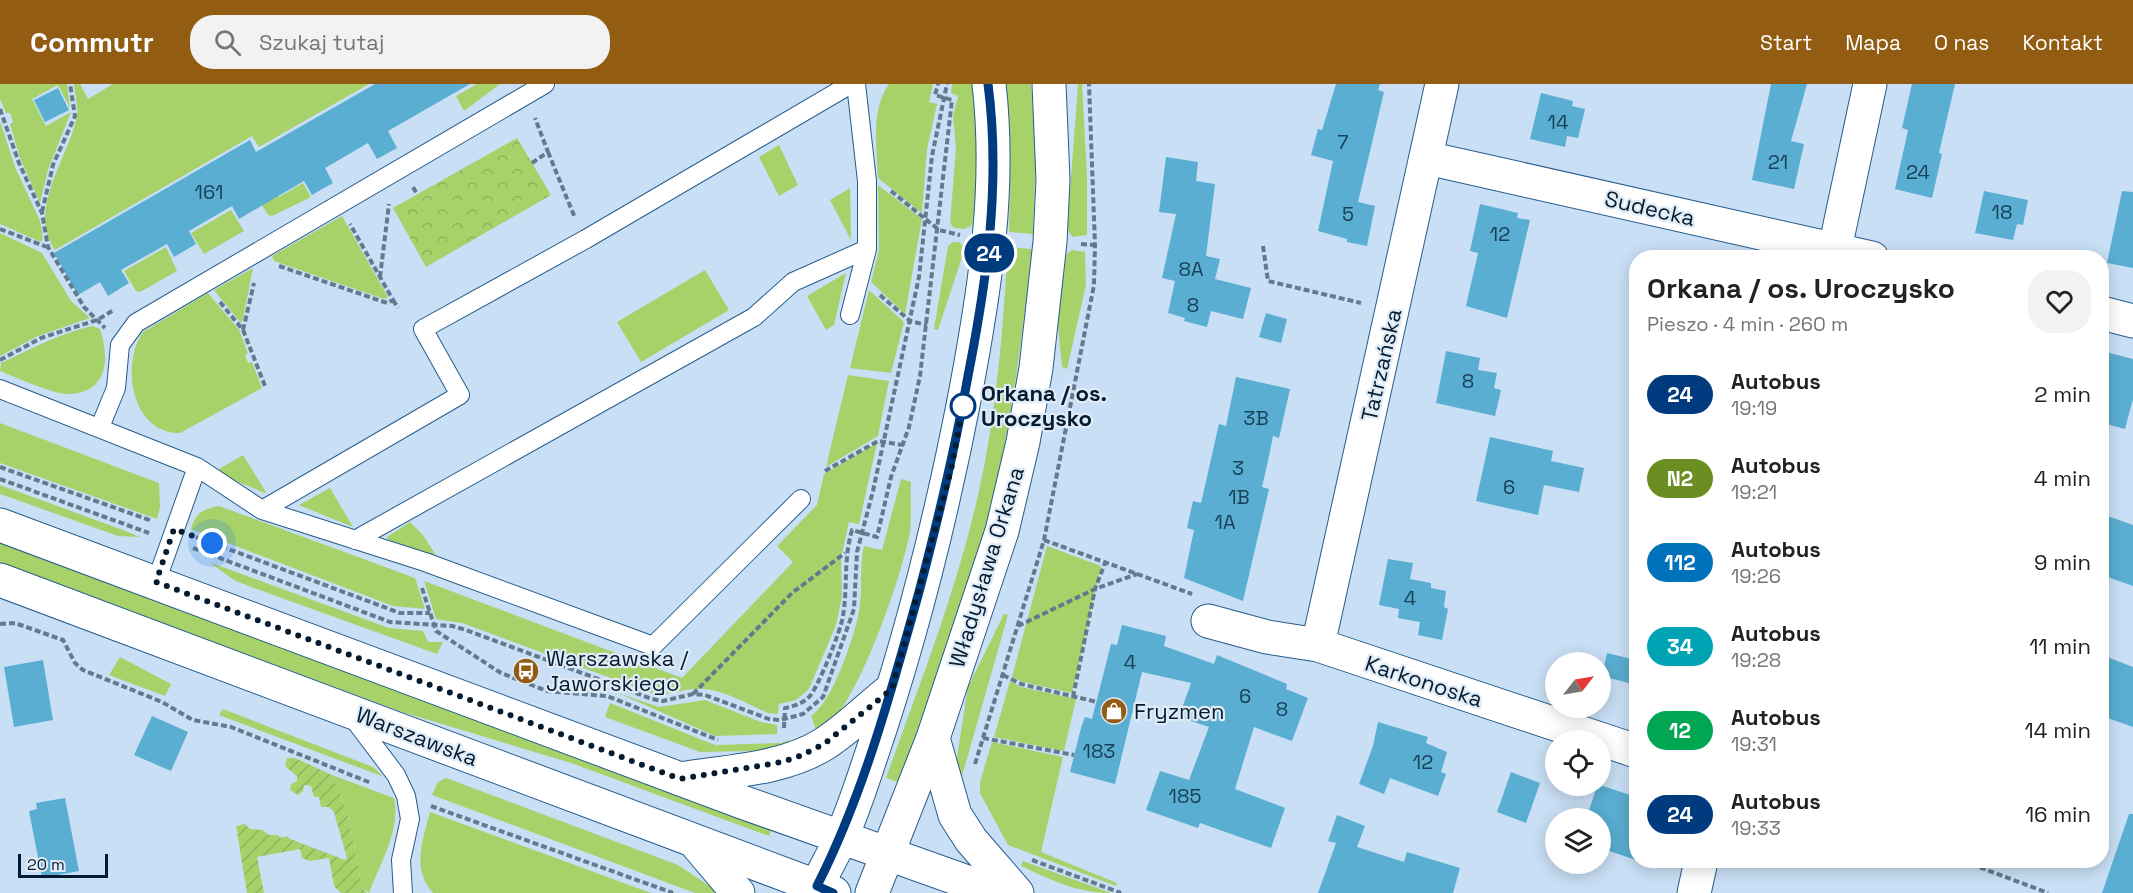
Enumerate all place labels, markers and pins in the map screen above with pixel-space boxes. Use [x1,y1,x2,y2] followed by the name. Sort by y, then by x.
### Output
[981,379,1107,432] place label: Orkana / os. Uroczysko
[950,393,976,419] marker: Orkana / os. Uroczysko
[546,644,689,697] place label: Warszawska / Jaworskiego
[511,656,541,686] bus stop icon: Warszawska / Jaworskiego
[1099,696,1129,726] shop icon: Fryzmen
[1134,697,1225,725] place label: Fryzmen

